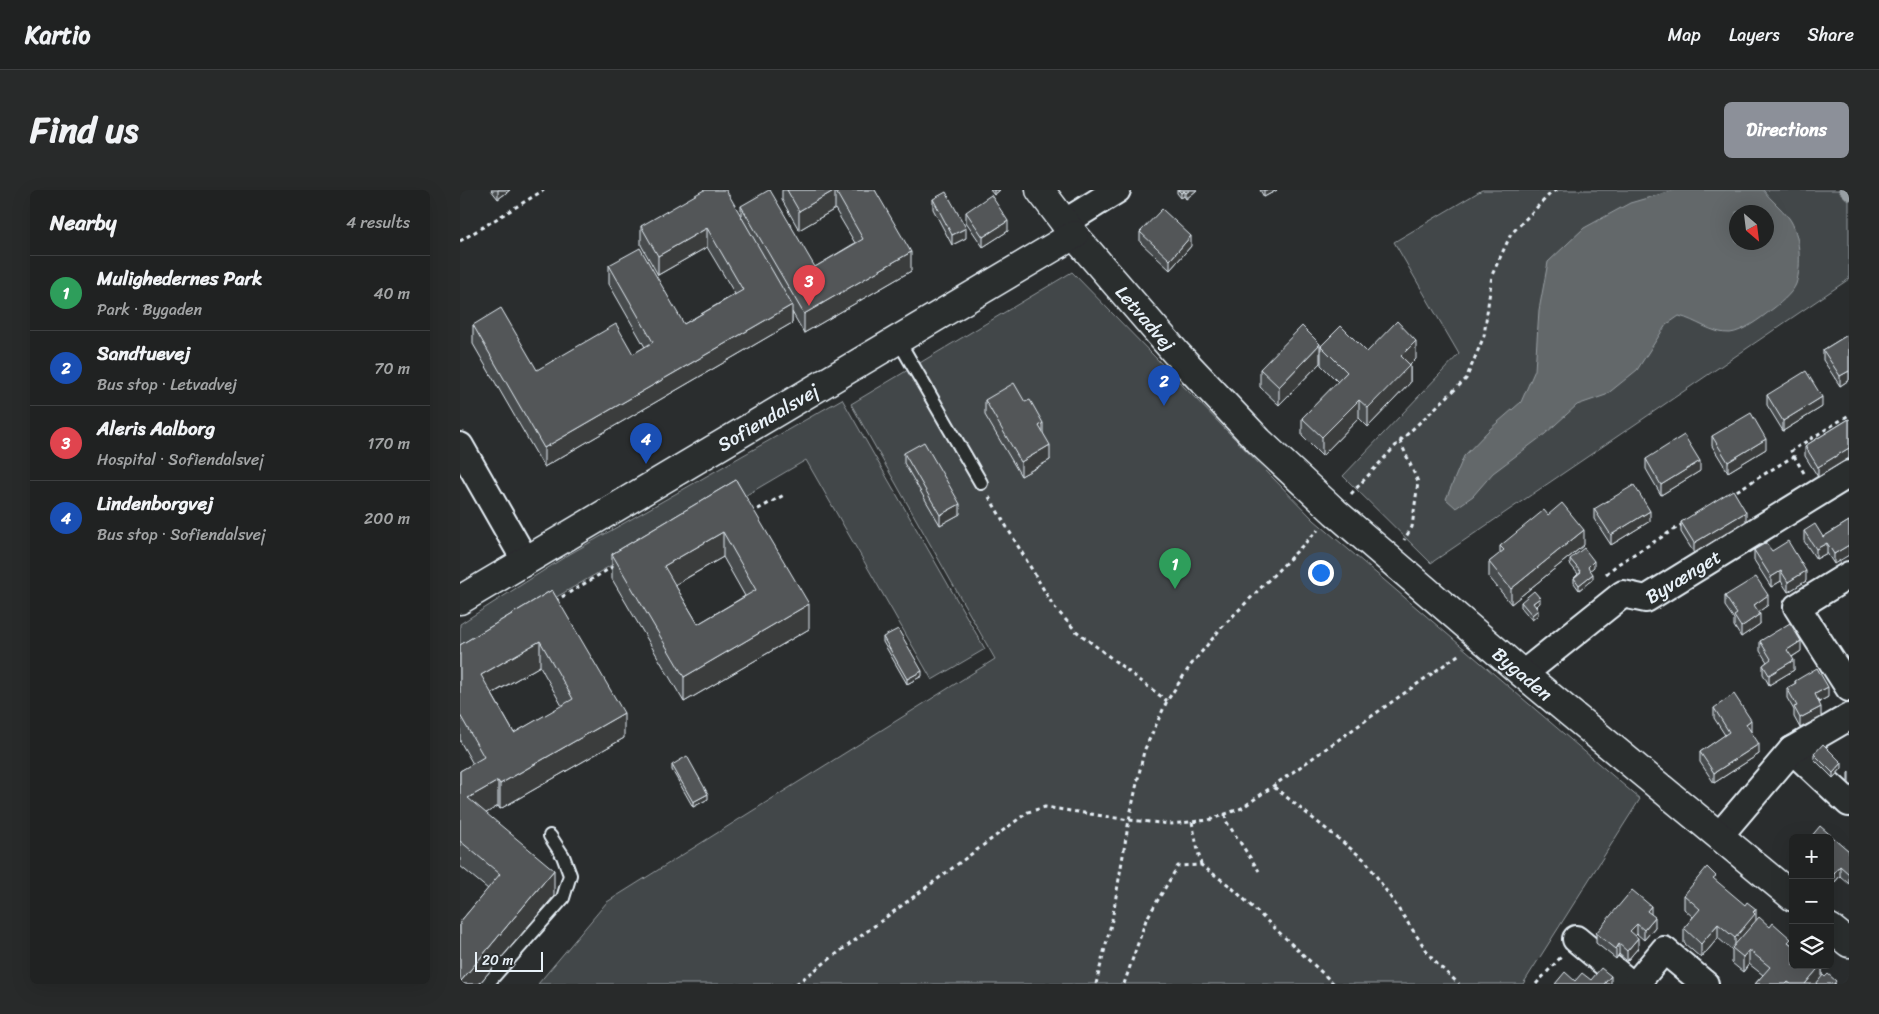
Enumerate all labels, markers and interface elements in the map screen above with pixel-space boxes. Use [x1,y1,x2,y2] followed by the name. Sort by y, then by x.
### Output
[25,14,90,56] text: Kartio
[1668,19,1701,51] text: Map
[1729,19,1780,51] text: Layers
[1808,19,1854,51] text: Share
[30,99,138,161] text: Find us
[1724,102,1849,158] button: Directions
[50,204,116,242] text: Nearby
[1729,205,1774,250] north arrow
[346,208,410,237] text: 4 results
[97,262,262,295] text: Mulighedernes Park
[793,265,825,306] pin: 3
[1107,277,1185,359] street label: Letvadvej
[63,279,69,308] text: 1
[373,279,410,308] text: 40 m
[97,295,202,324] text: Park · Bygaden
[97,337,191,370] text: Sandtuevej
[61,354,71,383] text: 2
[374,354,410,383] text: 70 m
[1148,365,1180,406] pin: 2
[97,370,237,399] text: Bus stop · Letvadvej
[710,373,826,460] street label: Sofiendalsvej
[97,412,215,445] text: Aleris Aalborg
[630,423,662,464] pin: 4
[62,429,70,458] text: 3
[367,429,410,458] text: 170 m
[97,445,264,474] text: Hospital · Sofiendalsvej
[97,487,213,520] text: Lindenborgvej
[61,504,71,533] text: 4
[364,504,410,533] text: 200 m
[97,520,266,549] text: Bus stop · Sofiendalsvej
[1638,540,1727,612] street label: Byvænget
[1159,548,1191,589] pin: 1
[1308,560,1334,586] your location
[1485,638,1561,709] street label: Bygaden
[1789,834,1834,969] map controls
[1789,834,1834,879] button: +
[1789,879,1834,924] button: −
[1789,924,1834,969] button: layers
[482,948,513,973] text: 20 m
[475,949,542,972] scale bar

